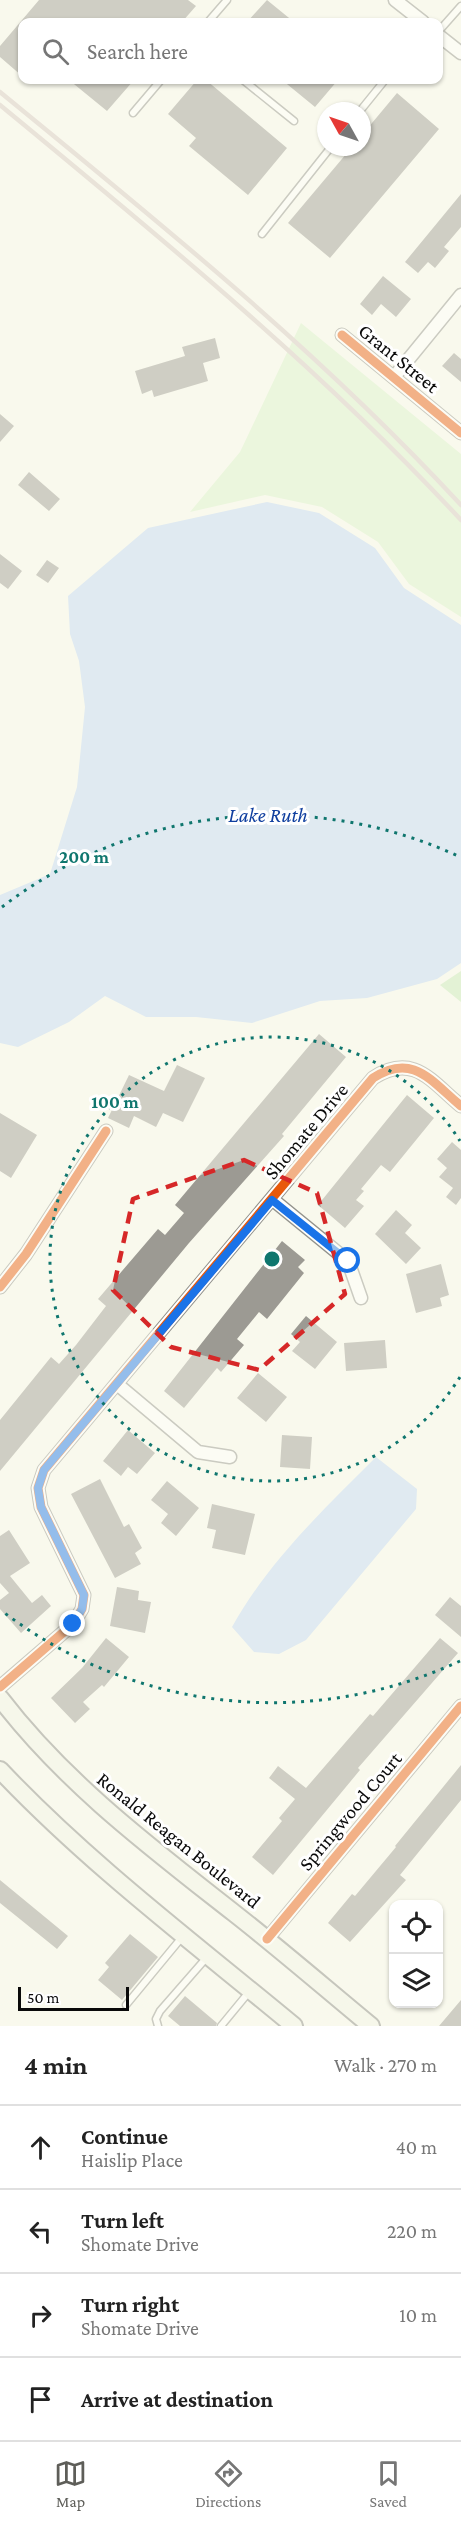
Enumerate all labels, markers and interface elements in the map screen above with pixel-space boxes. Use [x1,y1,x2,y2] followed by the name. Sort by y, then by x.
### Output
[18,18,443,84] search box
[39,35,72,68] icon: search
[87,39,188,64] text: Search here
[317,102,371,156] north arrow
[355,319,444,397] street label: Grant Street
[228,803,308,827] water label: Lake Ruth
[59,847,110,867] text: 200 m
[260,1079,352,1183] street label: Shomate Drive
[91,1092,139,1112] text: 100 m
[334,1247,360,1273] route start
[262,1249,282,1269] centre of rings
[59,1610,85,1636] route end
[294,1747,407,1875] street label: Springwood Court
[92,1767,265,1914] street label: Ronald Reagan Boulevard
[389,1900,443,2008] map controls
[389,1900,443,1954] button: locate
[389,1954,443,2008] button: layers
[18,1984,129,2012] scale bar
[27,1989,59,2006] text: 50 m
[24,2051,88,2080] text: 4 min
[334,2054,437,2076] text: Walk · 270 m
[81,2124,168,2149] text: Continue
[24,2131,57,2164] icon: ahead
[396,2136,437,2158] text: 40 m
[81,2149,183,2171] text: Haislip Place
[81,2208,164,2233] text: Turn left
[24,2215,57,2248] icon: left
[387,2220,437,2242] text: 220 m
[81,2233,199,2255] text: Shomate Drive
[81,2292,179,2317] text: Turn right
[24,2299,57,2332] icon: right
[399,2304,437,2326] text: 10 m
[81,2317,199,2339] text: Shomate Drive
[24,2383,57,2416] icon: arrive
[81,2387,273,2412] text: Arrive at destination
[54,2457,87,2510] tab: Map
[195,2457,261,2510] tab: Directions
[369,2457,407,2510] tab: Saved

